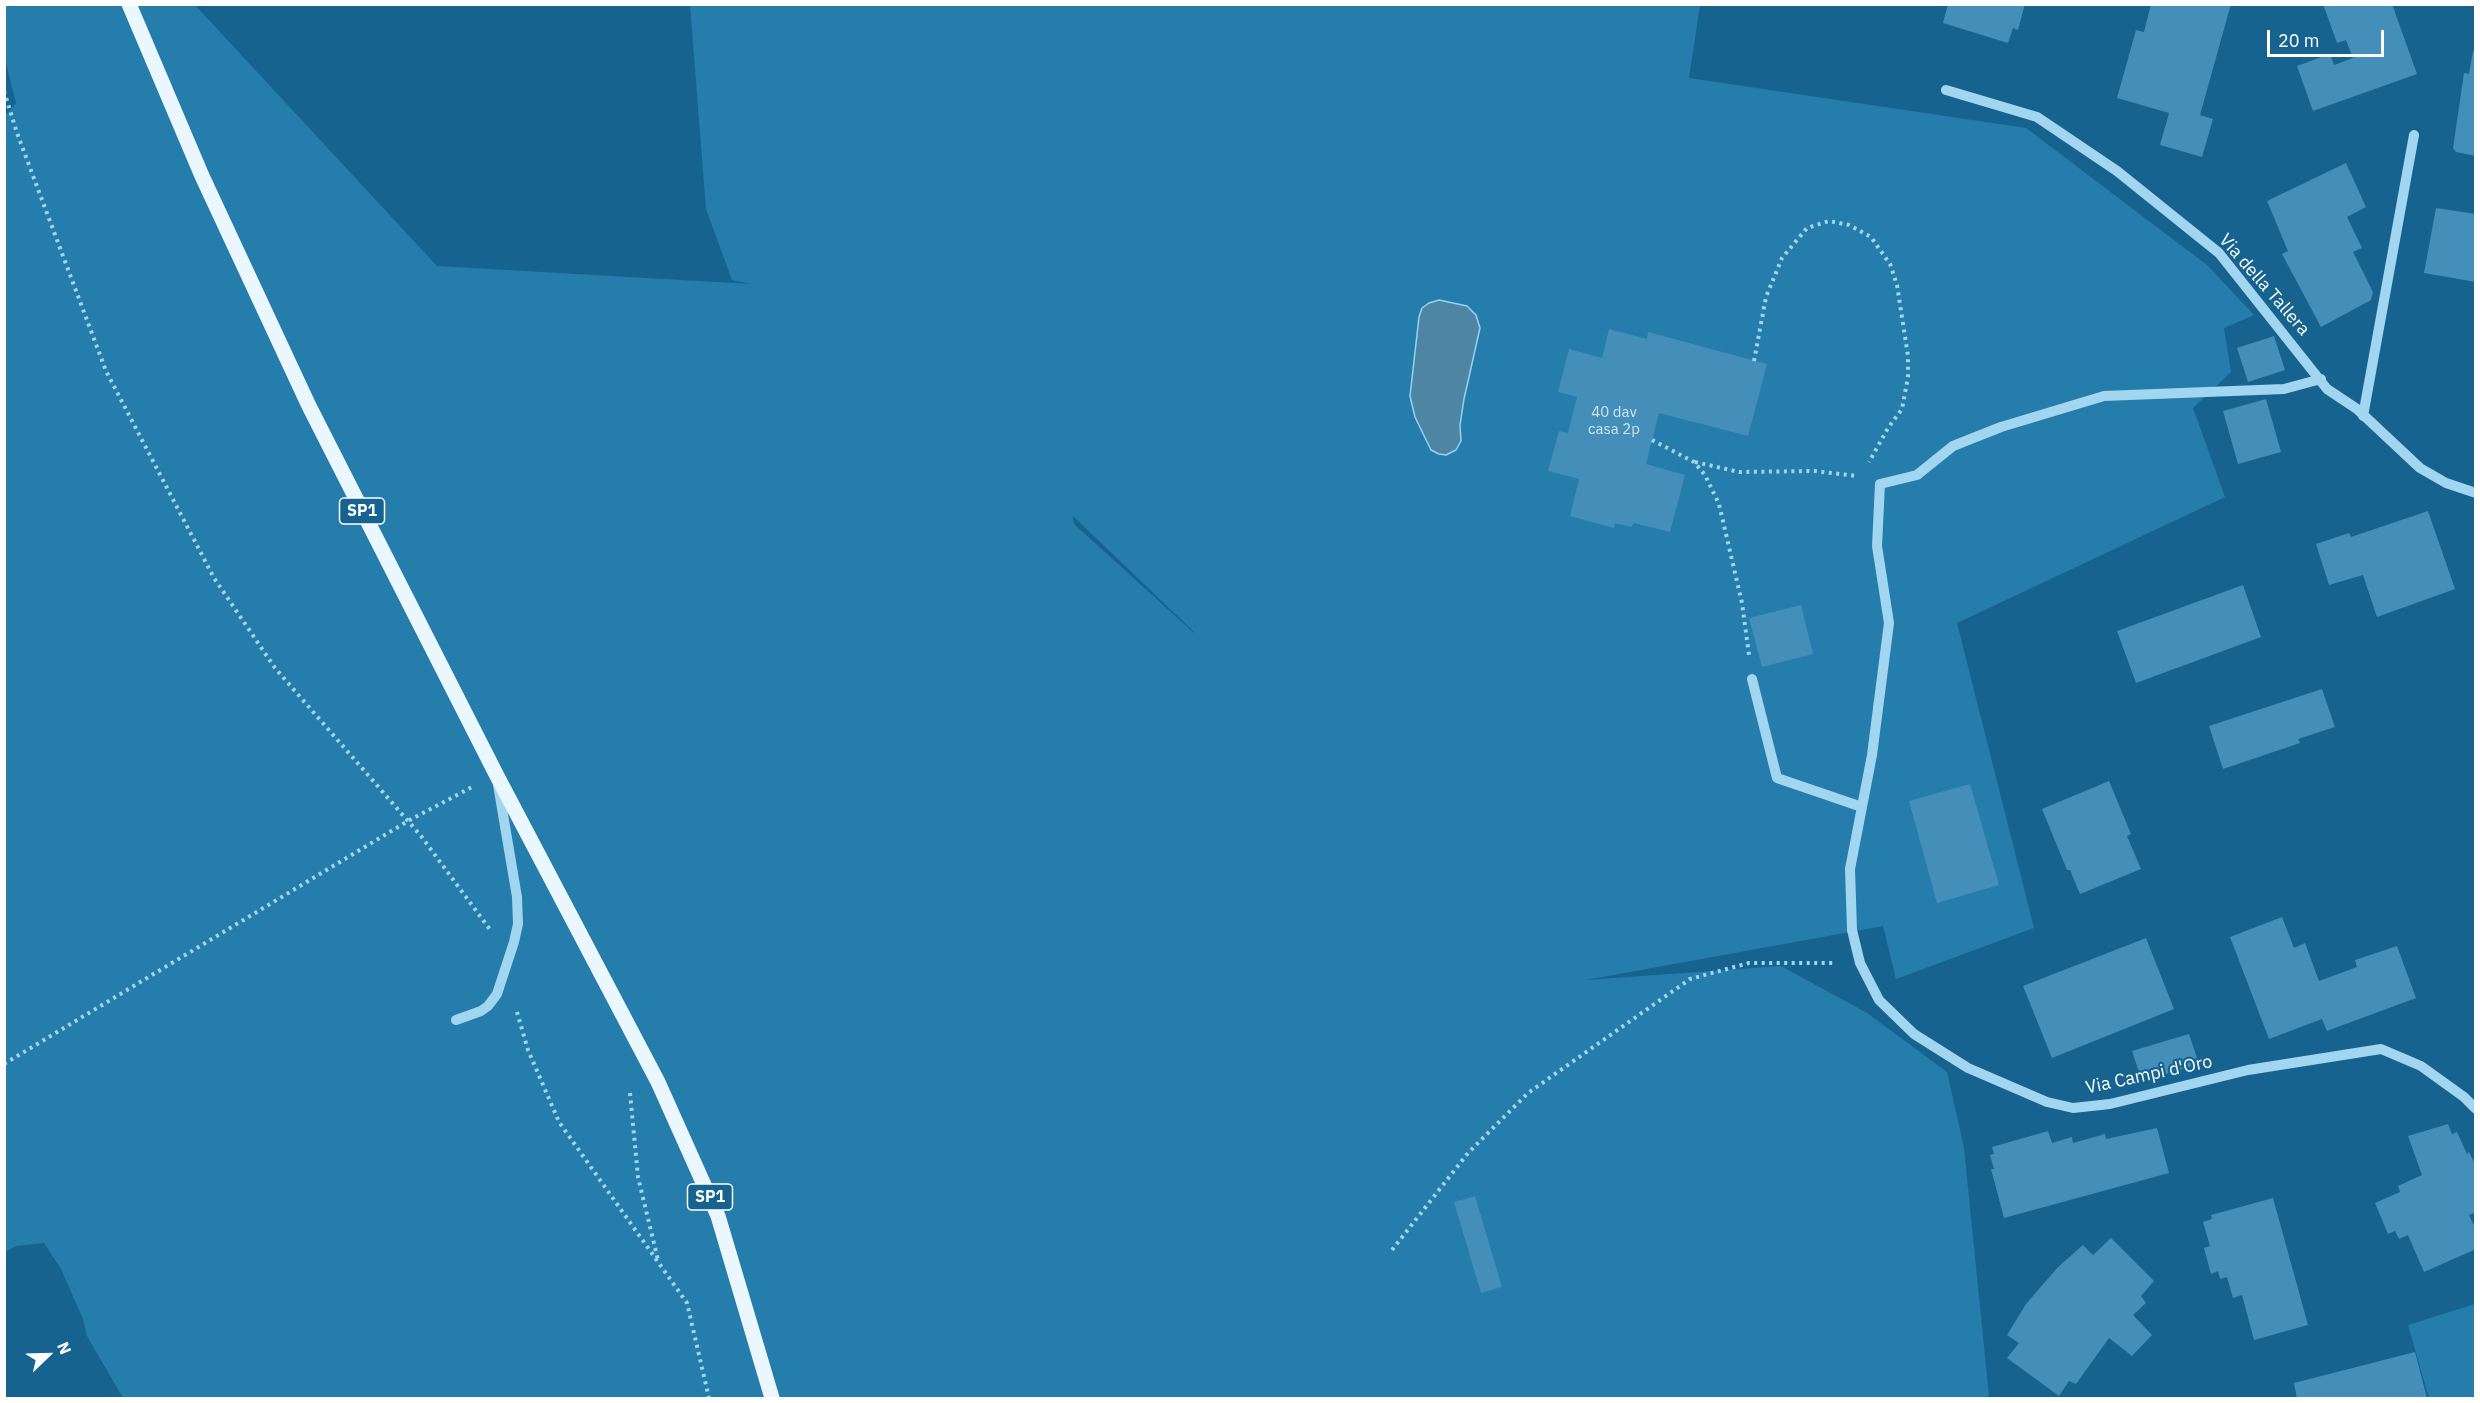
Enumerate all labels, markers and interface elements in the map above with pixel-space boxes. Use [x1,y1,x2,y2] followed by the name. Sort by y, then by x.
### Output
[2270,18,2387,56] scale bar
[2278,29,2320,52] text: 20 m
[2214,230,2314,340] street label: Via della Tallera
[1588,404,1640,439] house number: 40 dav casa 2p
[340,498,385,524] road number: SP1
[2084,1051,2214,1099] street label: Via Campi d'Oro
[688,1184,732,1210] road number: SP1
[18,1325,78,1385] north arrow
[53,1339,76,1357] text: N

